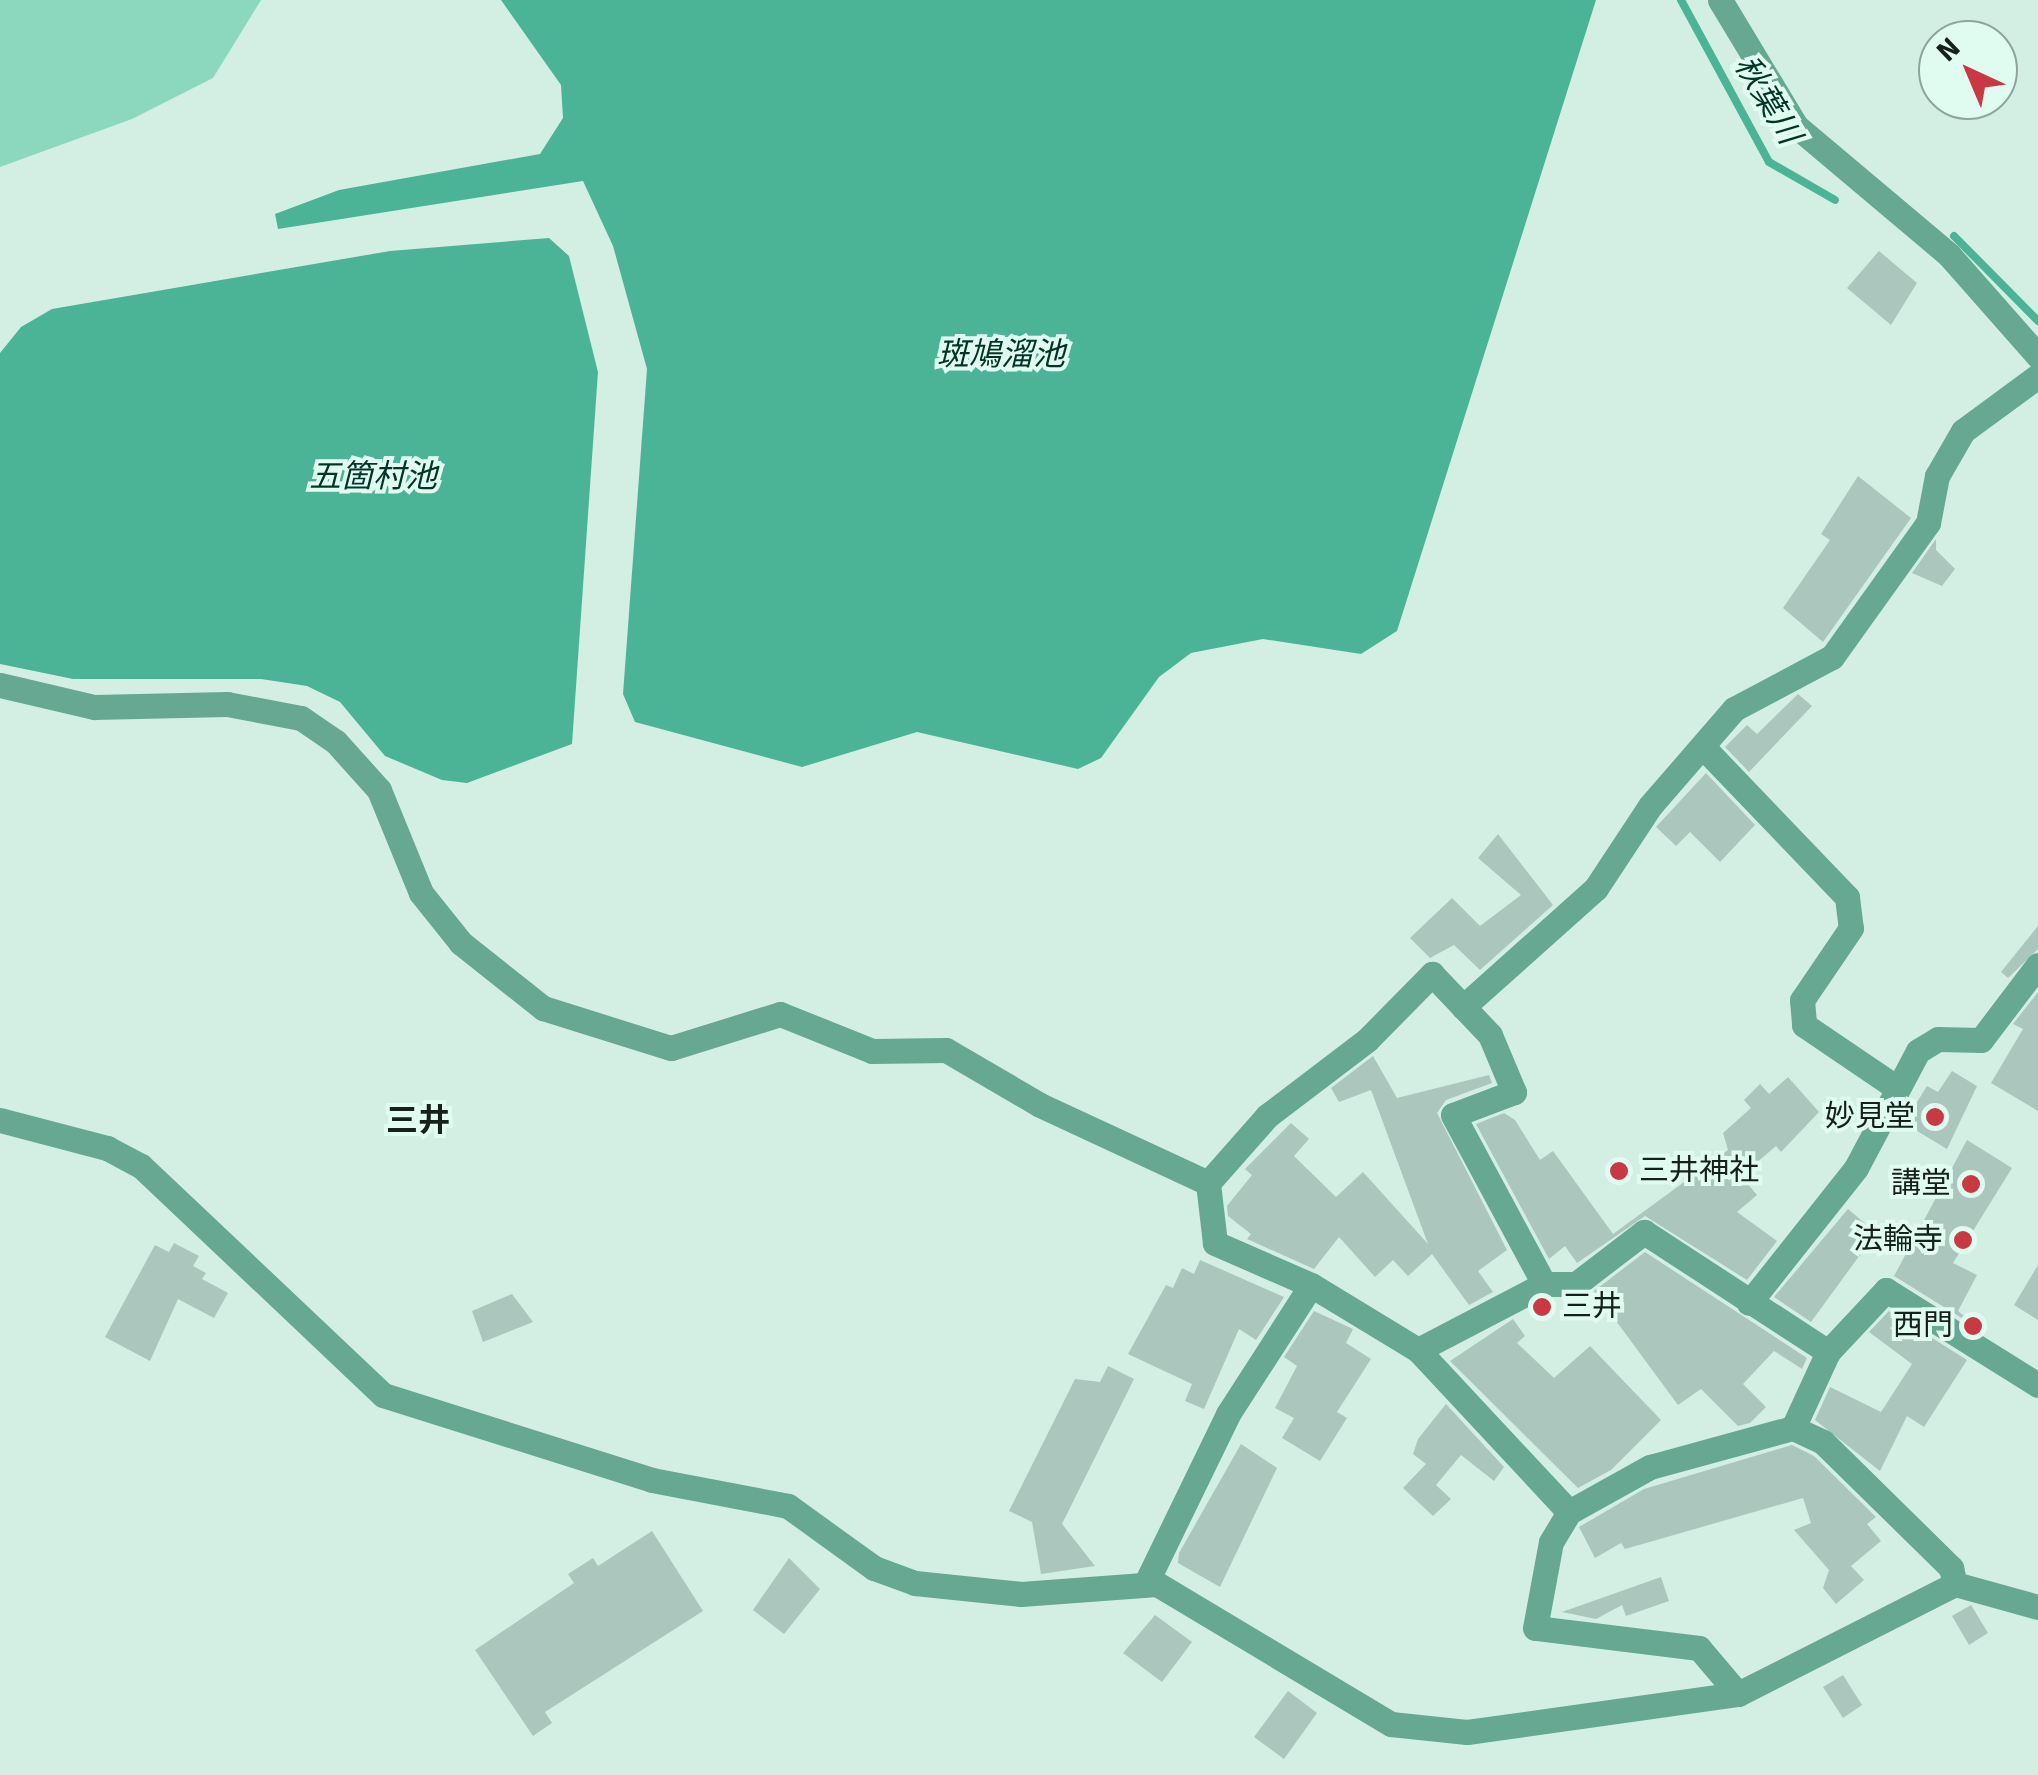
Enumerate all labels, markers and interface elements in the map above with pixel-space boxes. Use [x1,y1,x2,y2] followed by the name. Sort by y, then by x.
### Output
[1918,20,2018,120] north arrow
[1930,31,1967,69] text: N
[1726,49,1808,151] water label: 秋葉川
[937,336,1065,374] water label: 斑鳩溜池
[309,458,437,496] water label: 五箇村池
[1825,1099,1915,1135] place label: 妙見堂
[386,1102,450,1140] district label: 三井
[1924,1106,1946,1128] marker: 妙見堂
[1639,1153,1759,1189] place label: 三井神社
[1608,1160,1630,1182] marker: 三井神社
[1891,1166,1951,1202] place label: 講堂
[1960,1173,1982,1195] marker: 講堂
[1853,1222,1943,1258] place label: 法輪寺
[1952,1229,1974,1251] marker: 法輪寺
[1562,1289,1622,1325] place label: 三井
[1531,1296,1553,1318] marker: 三井
[1893,1308,1953,1344] place label: 西門
[1962,1315,1984,1337] marker: 西門

